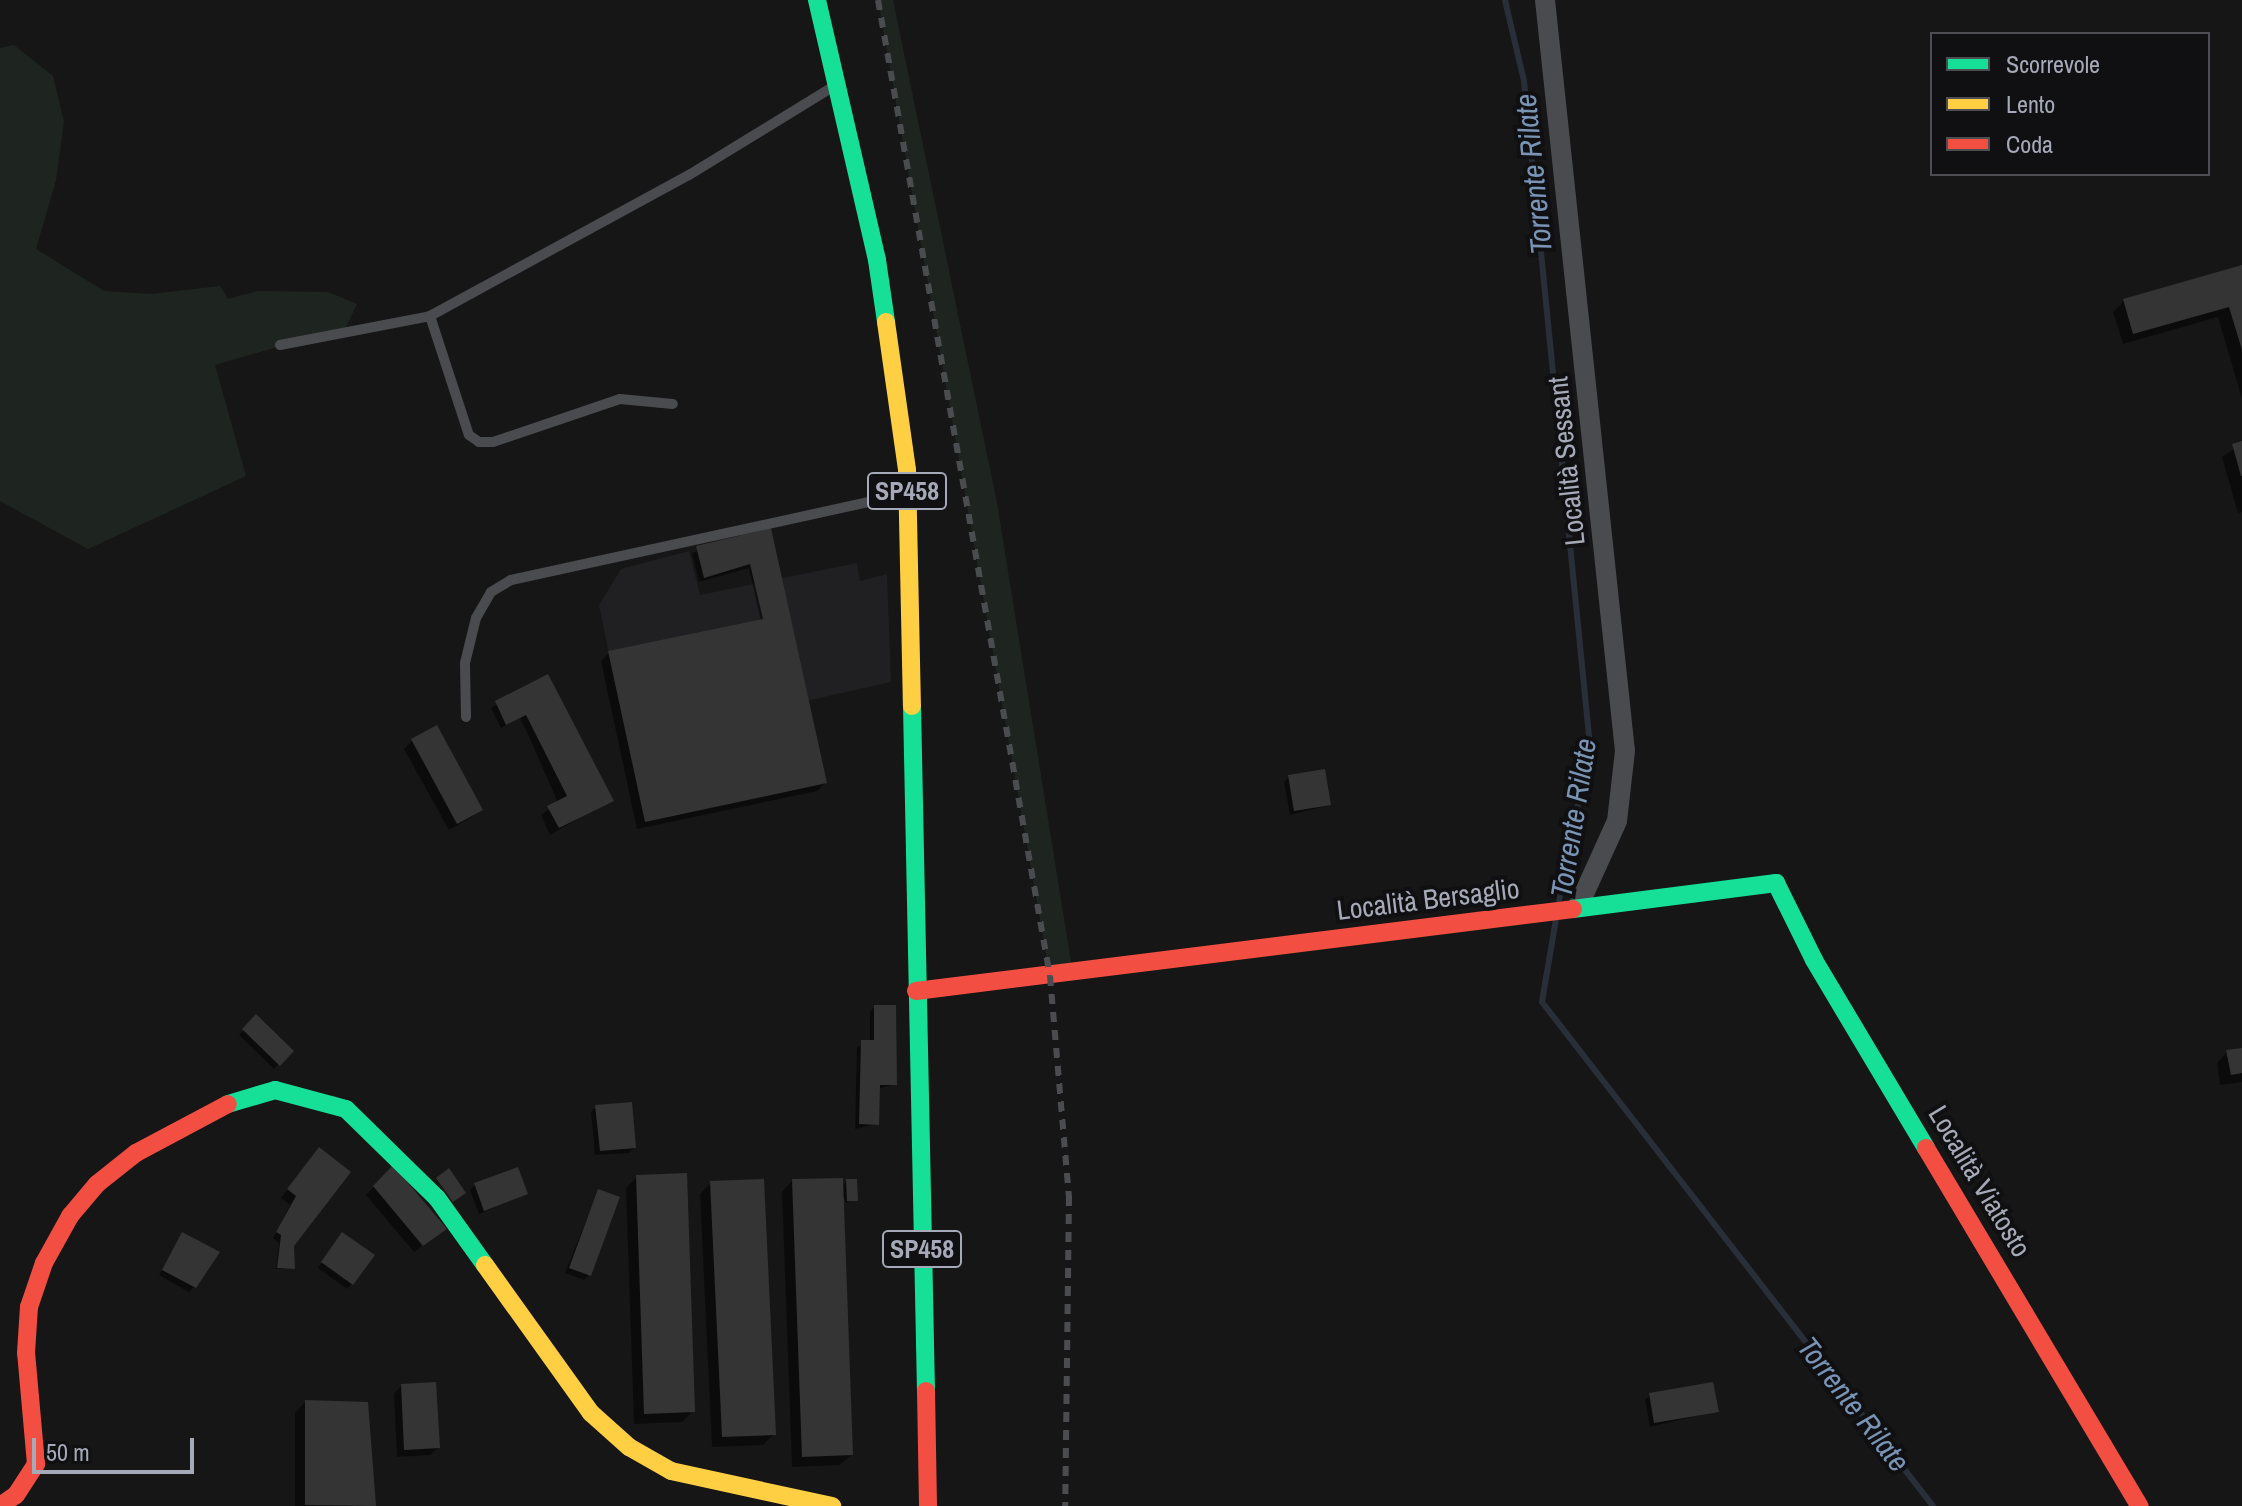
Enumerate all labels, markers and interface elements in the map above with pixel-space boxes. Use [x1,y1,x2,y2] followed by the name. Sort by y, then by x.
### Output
[1930,32,2210,176] legend
[2006,48,2100,80] text: Scorrevole
[2006,88,2055,120] text: Lento
[1507,92,1559,256] water label: Torrente Rilate
[2006,128,2053,160] text: Coda
[1540,375,1592,547] street label: Località Sessant
[865,469,949,513] road number: SP458
[1543,736,1603,900] water label: Torrente Rilate
[1335,871,1521,927] street label: Località Bersaglio
[1922,1099,2038,1263] street label: Località Viatosto
[880,1227,964,1271] road number: SP458
[1790,1330,1918,1478] water label: Torrente Rilate
[36,1422,198,1472] scale bar
[46,1436,90,1468] text: 50 m

